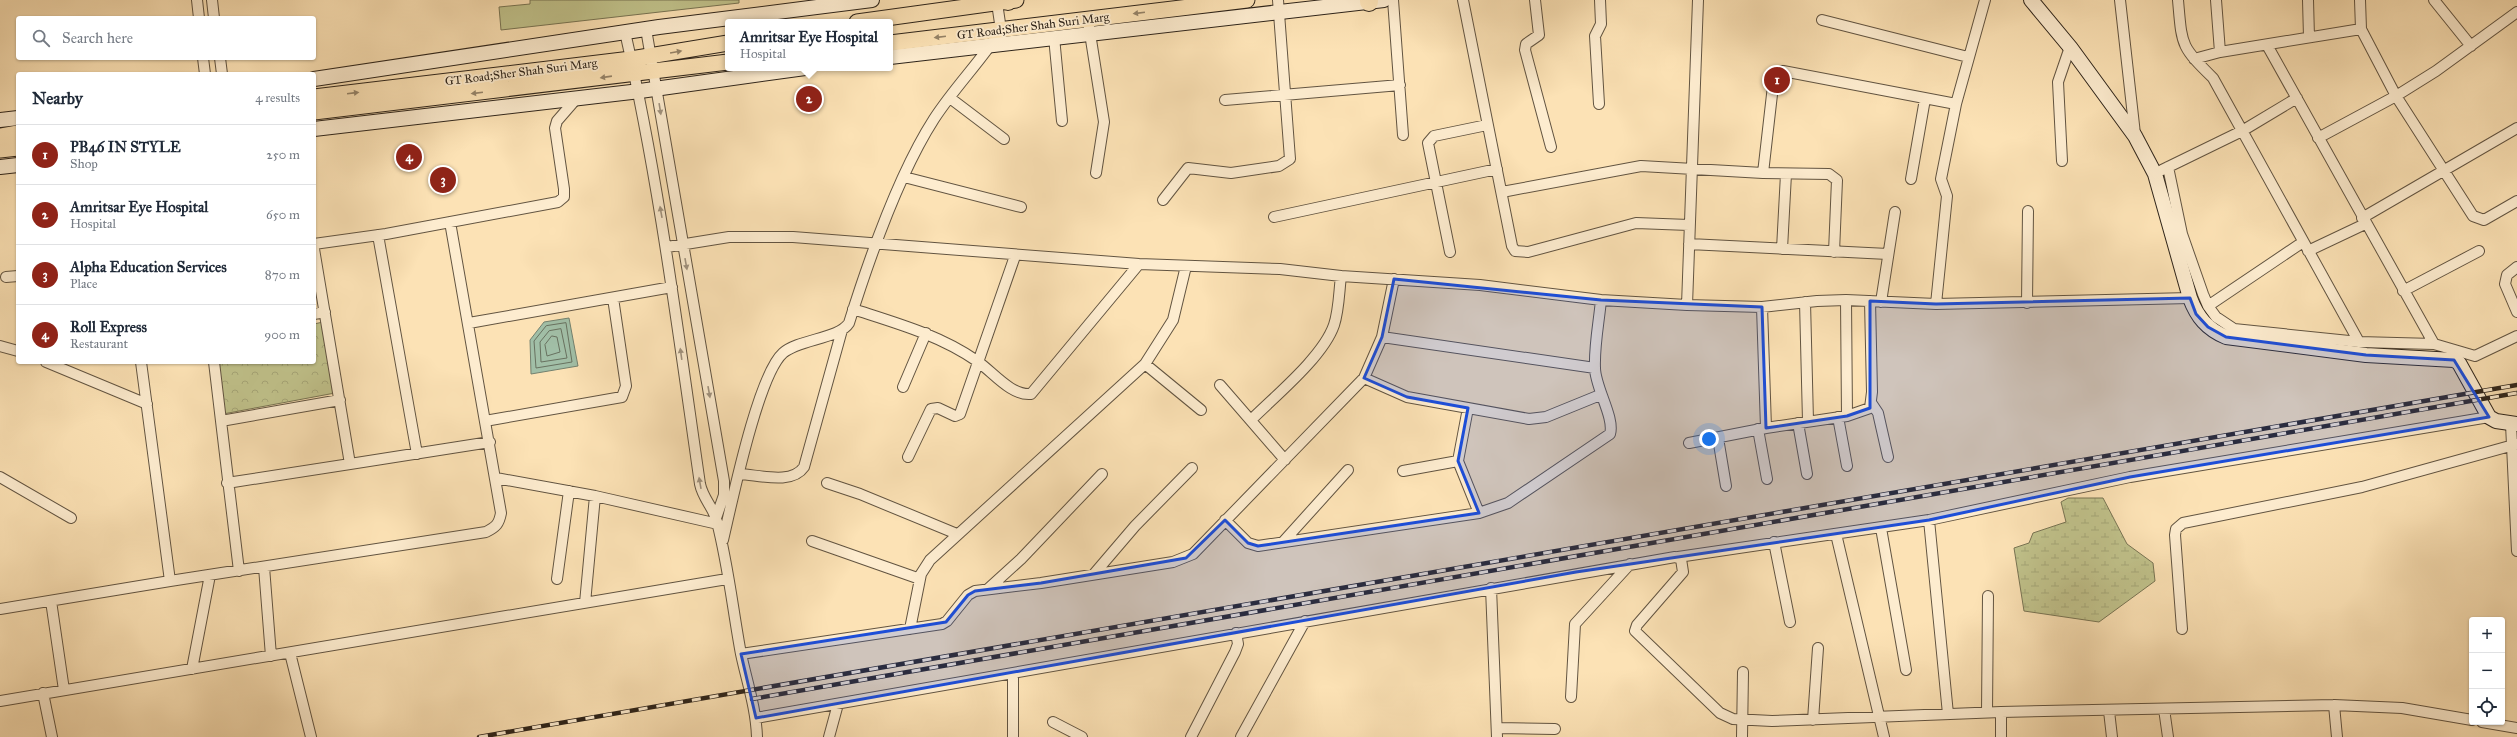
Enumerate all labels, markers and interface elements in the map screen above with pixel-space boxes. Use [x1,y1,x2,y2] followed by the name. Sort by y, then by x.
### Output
[956,10,1110,43] street label: GT Road;Sher Shah Suri Marg
[1133,10,1145,16] one-way arrow
[16,16,316,60] search box
[725,19,893,71] popup
[30,27,52,49] icon: search
[740,28,878,46] text: Amritsar Eye Hospital
[62,29,133,47] text: Search here
[934,34,946,40] one-way arrow
[740,46,786,62] text: Hospital
[670,49,682,55] one-way arrow
[444,56,598,89] street label: GT Road;Sher Shah Suri Marg
[1764,65,1790,95] pin: 1
[600,74,612,80] one-way arrow
[796,84,822,114] pin: 2
[32,88,83,109] text: Nearby
[347,89,359,96] one-way arrow
[255,90,300,106] text: 4 results
[471,90,483,96] one-way arrow
[657,102,663,115] one-way arrow
[70,138,181,156] text: PB46 IN STYLE
[396,142,422,172] pin: 4
[42,147,48,163] text: 1
[266,147,300,163] text: 250 m
[70,156,98,172] text: Shop
[430,165,456,195] pin: 3
[70,198,208,216] text: Amritsar Eye Hospital
[658,206,664,218] one-way arrow
[42,207,48,223] text: 2
[266,207,300,223] text: 650 m
[70,216,116,232] text: Hospital
[70,258,227,276] text: Alpha Education Services
[684,258,690,270] one-way arrow
[42,267,48,283] text: 3
[265,267,300,283] text: 870 m
[70,276,97,292] text: Place
[70,318,147,336] text: Roll Express
[41,327,49,343] text: 4
[264,327,300,343] text: 900 m
[70,336,128,352] text: Restaurant
[678,348,684,360] one-way arrow
[706,386,712,399] one-way arrow
[1699,429,1719,449] your location
[697,477,703,489] one-way arrow
[2469,617,2505,725] map controls
[2469,617,2505,653] button: +
[2469,653,2505,689] button: −
[2469,689,2505,725] button: locate

